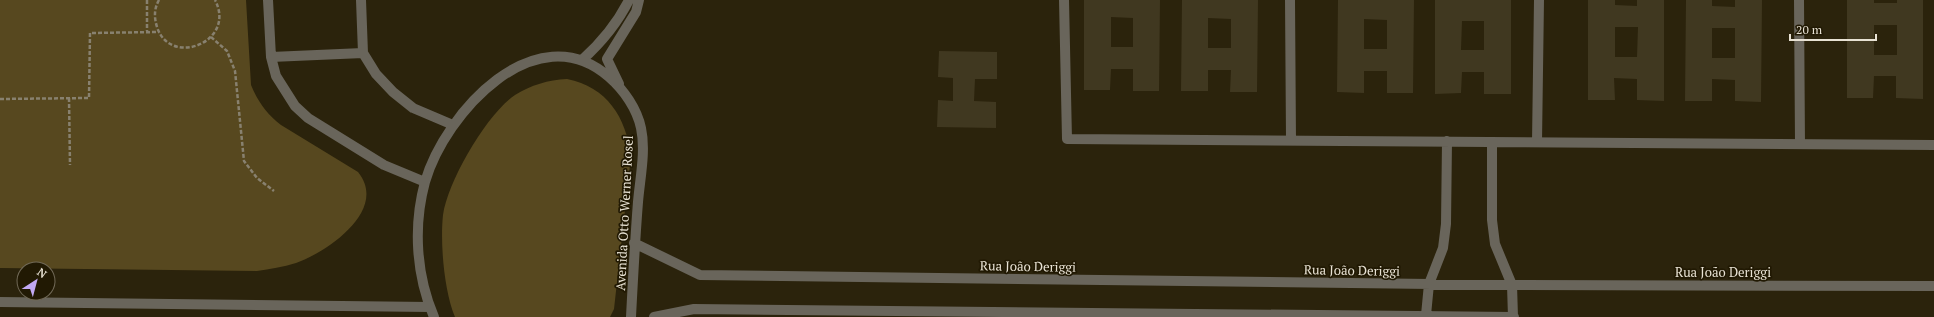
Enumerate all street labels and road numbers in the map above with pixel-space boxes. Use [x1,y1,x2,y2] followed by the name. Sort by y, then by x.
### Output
[611,135,637,291] street label: Avenida Otto Werner Rosel
[980,256,1076,276] street label: Rua João Deriggi
[1304,260,1400,280] street label: Rua João Deriggi
[1675,263,1771,281] street label: Rua João Deriggi

